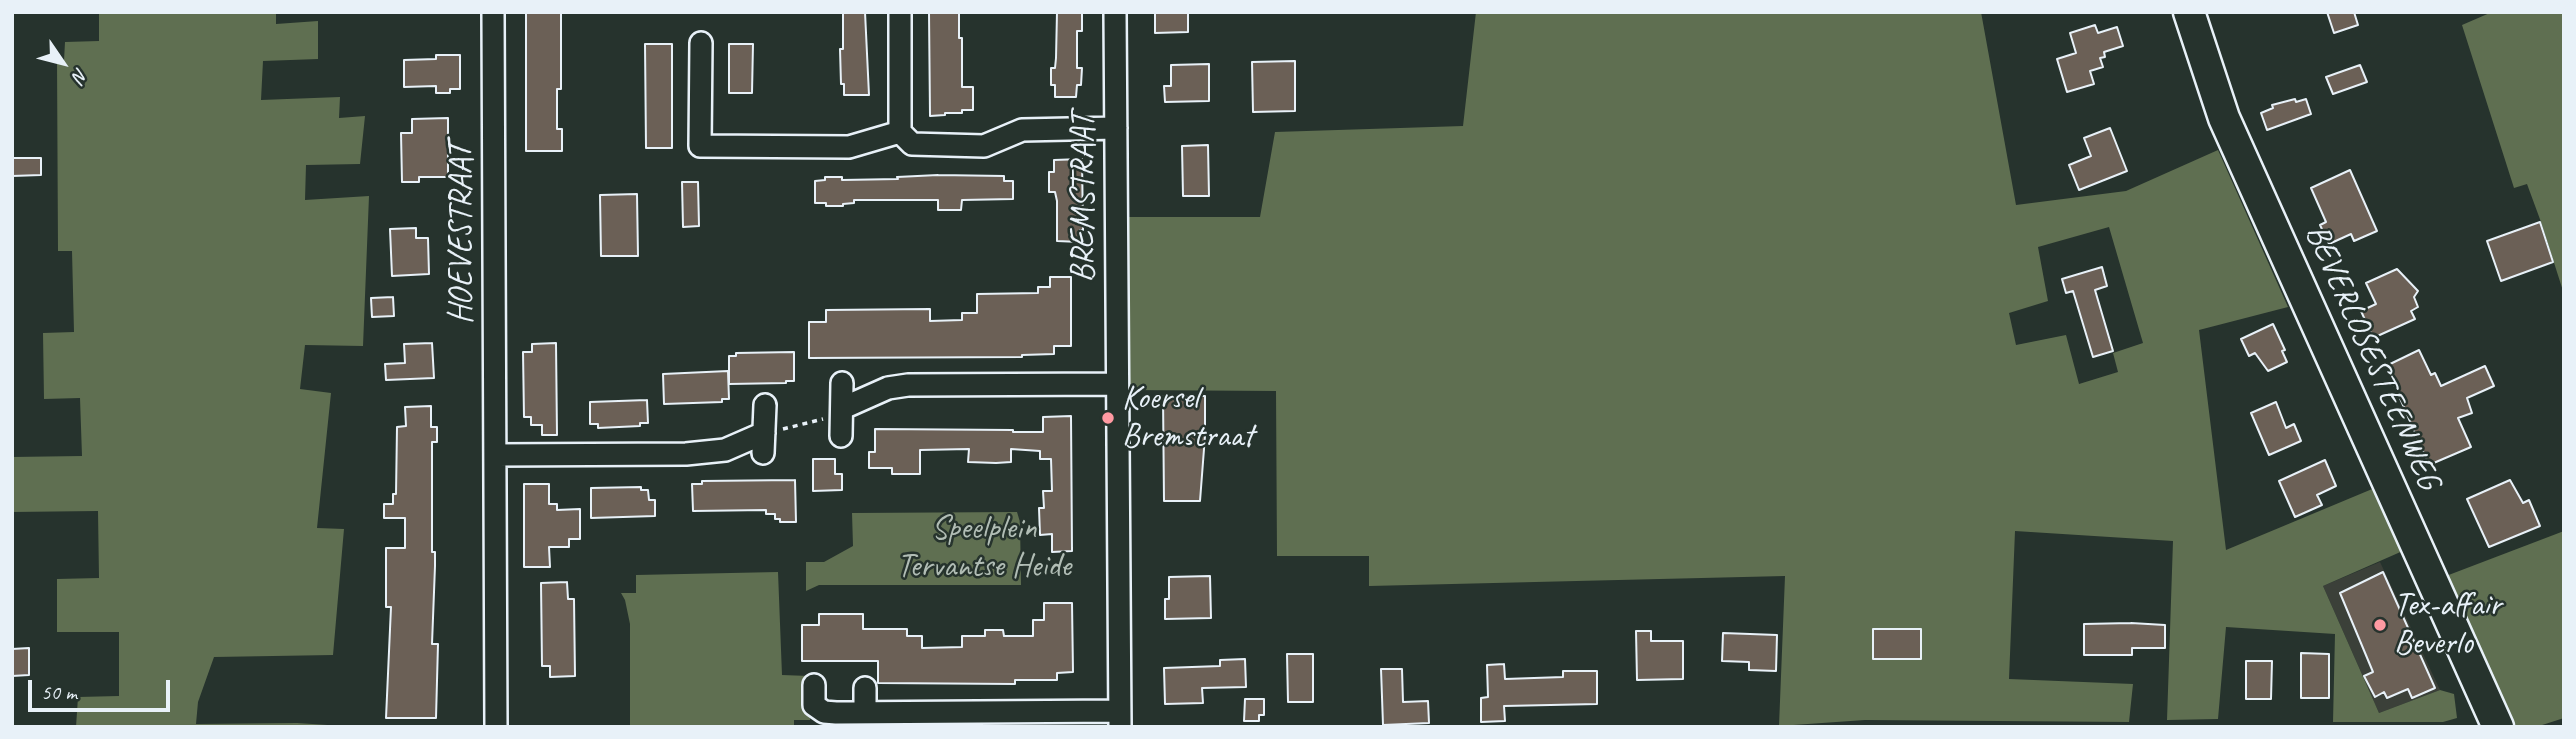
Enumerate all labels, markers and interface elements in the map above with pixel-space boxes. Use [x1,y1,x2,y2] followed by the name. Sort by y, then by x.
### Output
[28,28,98,98] north arrow
[67,63,93,87] text: N
[1064,114,1104,282] street label: BREMSTRAAT
[442,144,482,324] street label: HOEVESTRAAT
[2296,219,2448,495] street label: BEVERLOSESTEENWEG
[1122,379,1254,457] place label: Koersel Bremstraat
[1100,410,1116,426] marker: Koersel Bremstraat
[897,509,1071,587] park label: Speelplein Tervantse Heide
[2394,586,2501,664] place label: Tex-affair Beverlo
[2372,617,2388,633] marker: Tex-affair Beverlo
[32,666,173,710] scale bar
[41,679,77,705] text: 50 m

